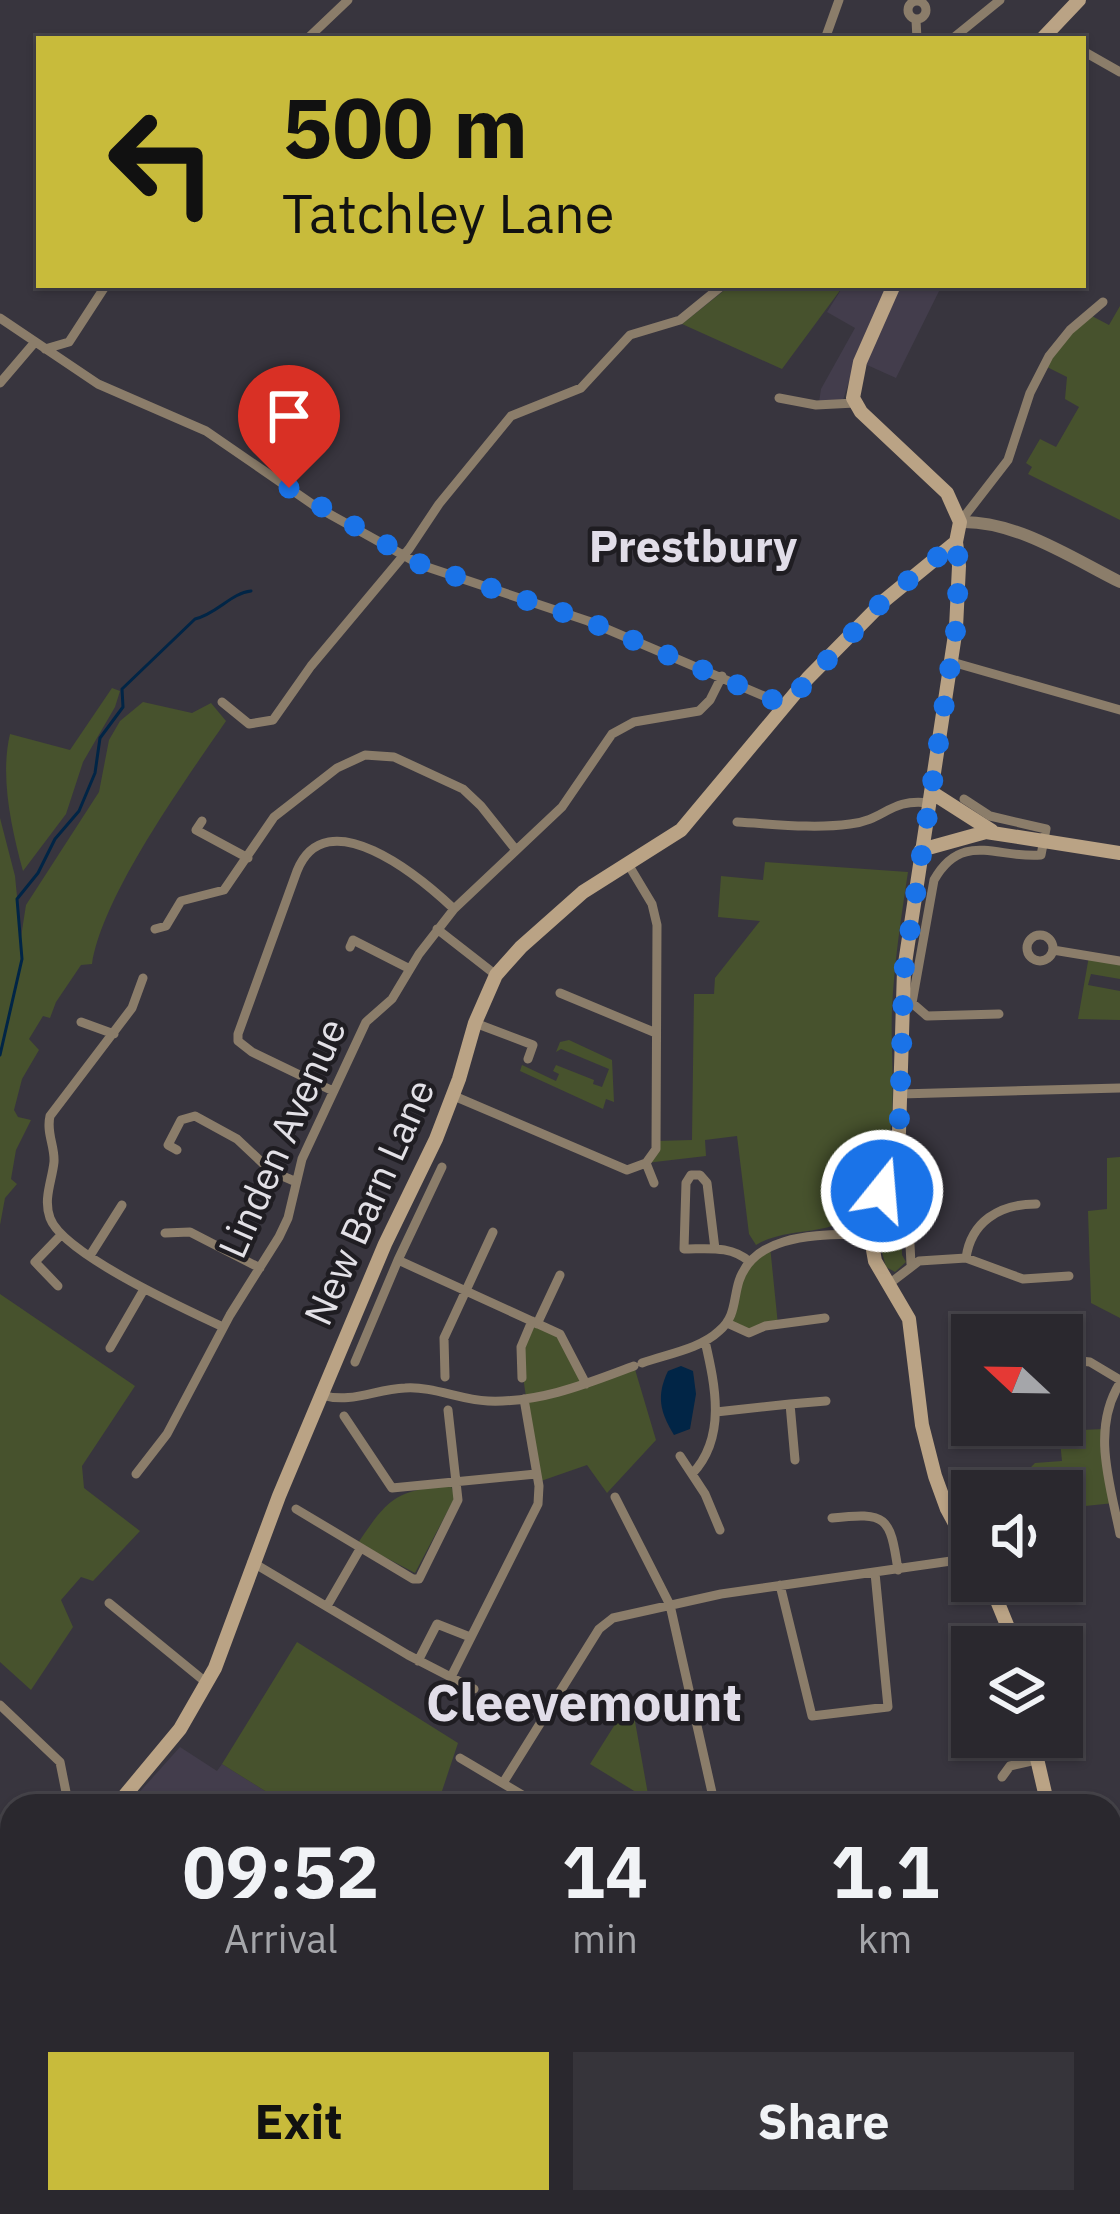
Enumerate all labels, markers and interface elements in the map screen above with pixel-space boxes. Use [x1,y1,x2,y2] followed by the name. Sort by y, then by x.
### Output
[282,72,528,181] text: 500 m
[84,84,240,240] icon: left
[282,178,614,248] text: Tatchley Lane
[238,365,340,488] pin
[256,383,322,449] icon: arrive
[589,516,797,574] district label: Prestbury
[206,1010,357,1266] street label: Linden Avenue
[292,1071,445,1333] street label: New Barn Lane
[819,1128,945,1254] position arrow
[951,1314,1083,1446] north arrow
[951,1314,1083,1758] map controls
[951,1470,1083,1602] button: sound
[951,1626,1083,1758] button: layers
[426,1669,742,1735] district label: Cleevemount
[183,1824,379,1918] text: 09:52
[562,1824,648,1918] text: 14
[831,1824,939,1918] text: 1.1
[224,1913,338,1964] text: Arrival
[572,1913,638,1964] text: min
[858,1913,912,1964] text: km
[48,2052,549,2190] button: Exit
[573,2052,1074,2190] button: Share

